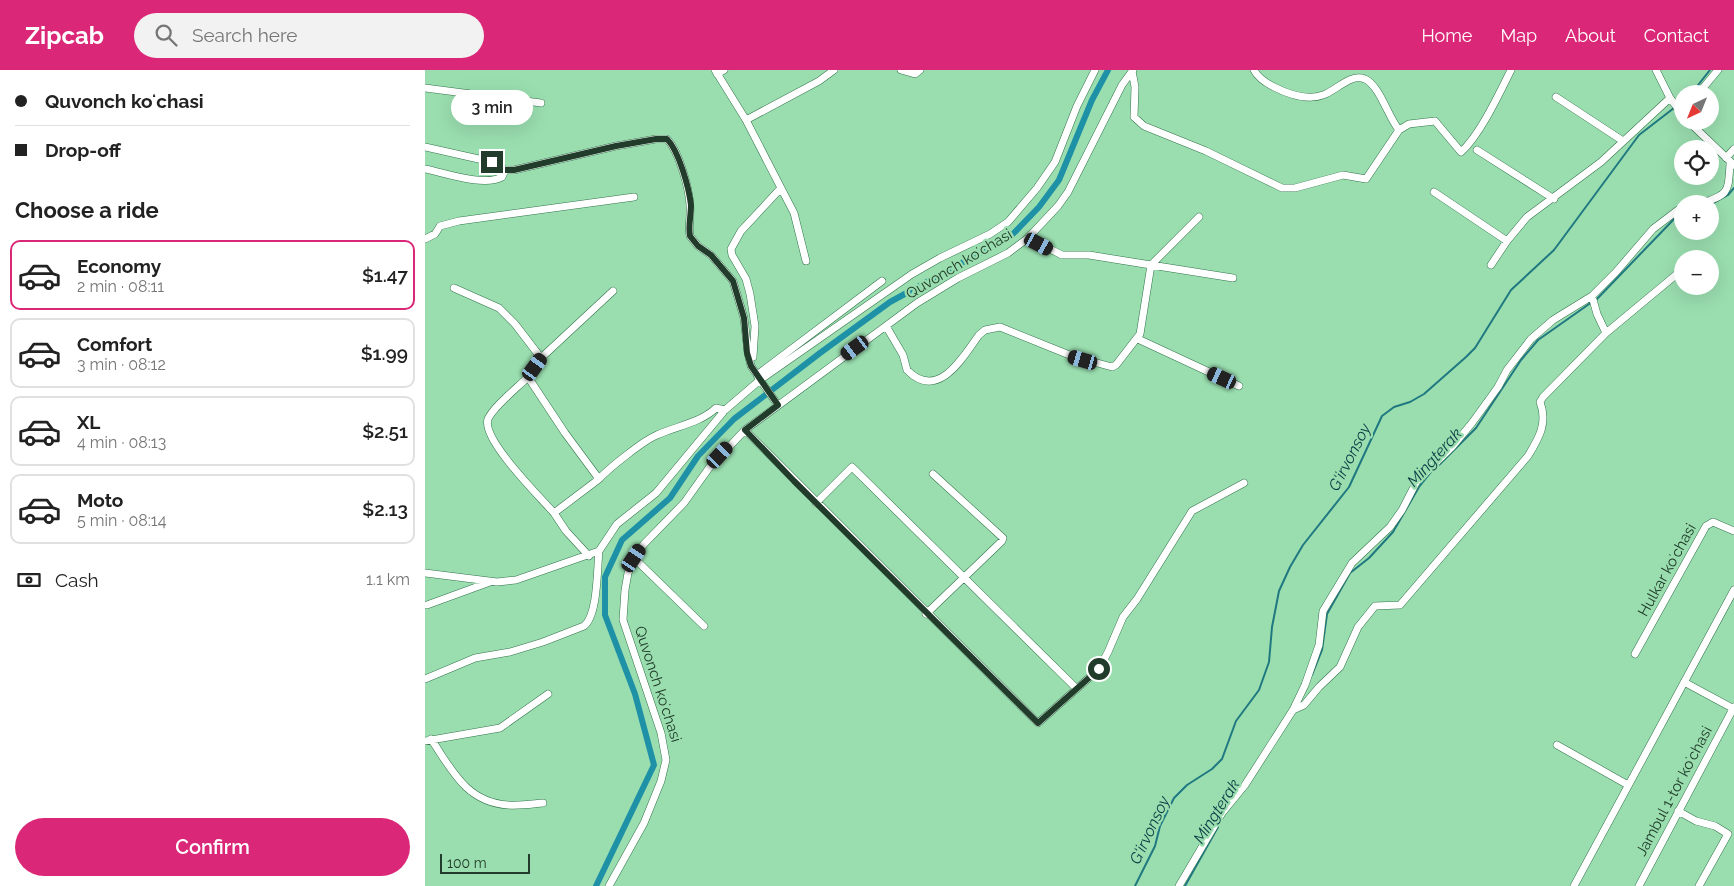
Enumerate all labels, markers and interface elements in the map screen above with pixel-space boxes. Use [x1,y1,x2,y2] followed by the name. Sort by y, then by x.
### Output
[134,13,484,58] search box
[25,21,104,50] text: Zipcab
[152,21,180,49] icon: search
[192,24,297,46] text: Search here
[1421,25,1472,46] text: Home
[1500,25,1537,46] text: Map
[1565,25,1616,46] text: About
[1644,25,1709,46] text: Contact
[1674,85,1719,130] north arrow
[1674,85,1719,295] map controls
[451,89,533,124] callout: 3 min
[45,90,204,112] text: Quvonch koʻchasi
[472,98,513,117] text: 3 min
[45,139,121,161] text: Drop-off
[1674,140,1719,185] button: locate
[481,151,503,173] route end
[1674,195,1719,240] button: +
[15,197,159,223] text: Choose a ride
[903,225,1015,303] street label: Quvonch koʻchasi
[1022,230,1055,258] car
[1674,250,1719,295] button: −
[17,253,62,298] icon: car
[77,255,161,277] text: Economy
[362,264,408,286] text: $1.47
[77,277,164,296] text: 2 min · 08:11
[17,331,62,376] icon: car
[77,333,152,355] text: Comfort
[838,333,871,363] car
[361,342,408,364] text: $1.99
[1066,349,1099,371] car
[520,350,549,384] car
[77,355,166,374] text: 3 min · 08:12
[1205,365,1238,391] car
[17,409,62,454] icon: car
[77,411,100,433] text: XL
[1324,419,1375,494] water label: G‘irvonsoy
[362,420,408,442] text: $2.51
[1403,424,1466,491] water label: Mingterak
[77,433,166,452] text: 4 min · 08:13
[704,439,735,471] car
[17,487,62,532] icon: car
[77,489,123,511] text: Moto
[362,498,408,520] text: $2.13
[77,511,166,530] text: 5 min · 08:14
[1634,520,1700,620] street label: Hulkar koʻchasi
[619,541,648,575] car
[15,566,43,594] icon: cash
[55,569,99,591] text: Cash
[366,570,410,589] text: 1.1 km
[631,624,685,744] street label: Quvonch koʻchasi
[1088,658,1110,680] route start
[1632,723,1716,859] street label: Jambul 1-tor koʻchasi
[1189,775,1244,847] water label: Mingterak
[1125,792,1174,867] water label: G‘irvonsoy
[15,818,410,876] button: Confirm
[440,851,530,874] scale bar
[447,855,487,871] text: 100 m

